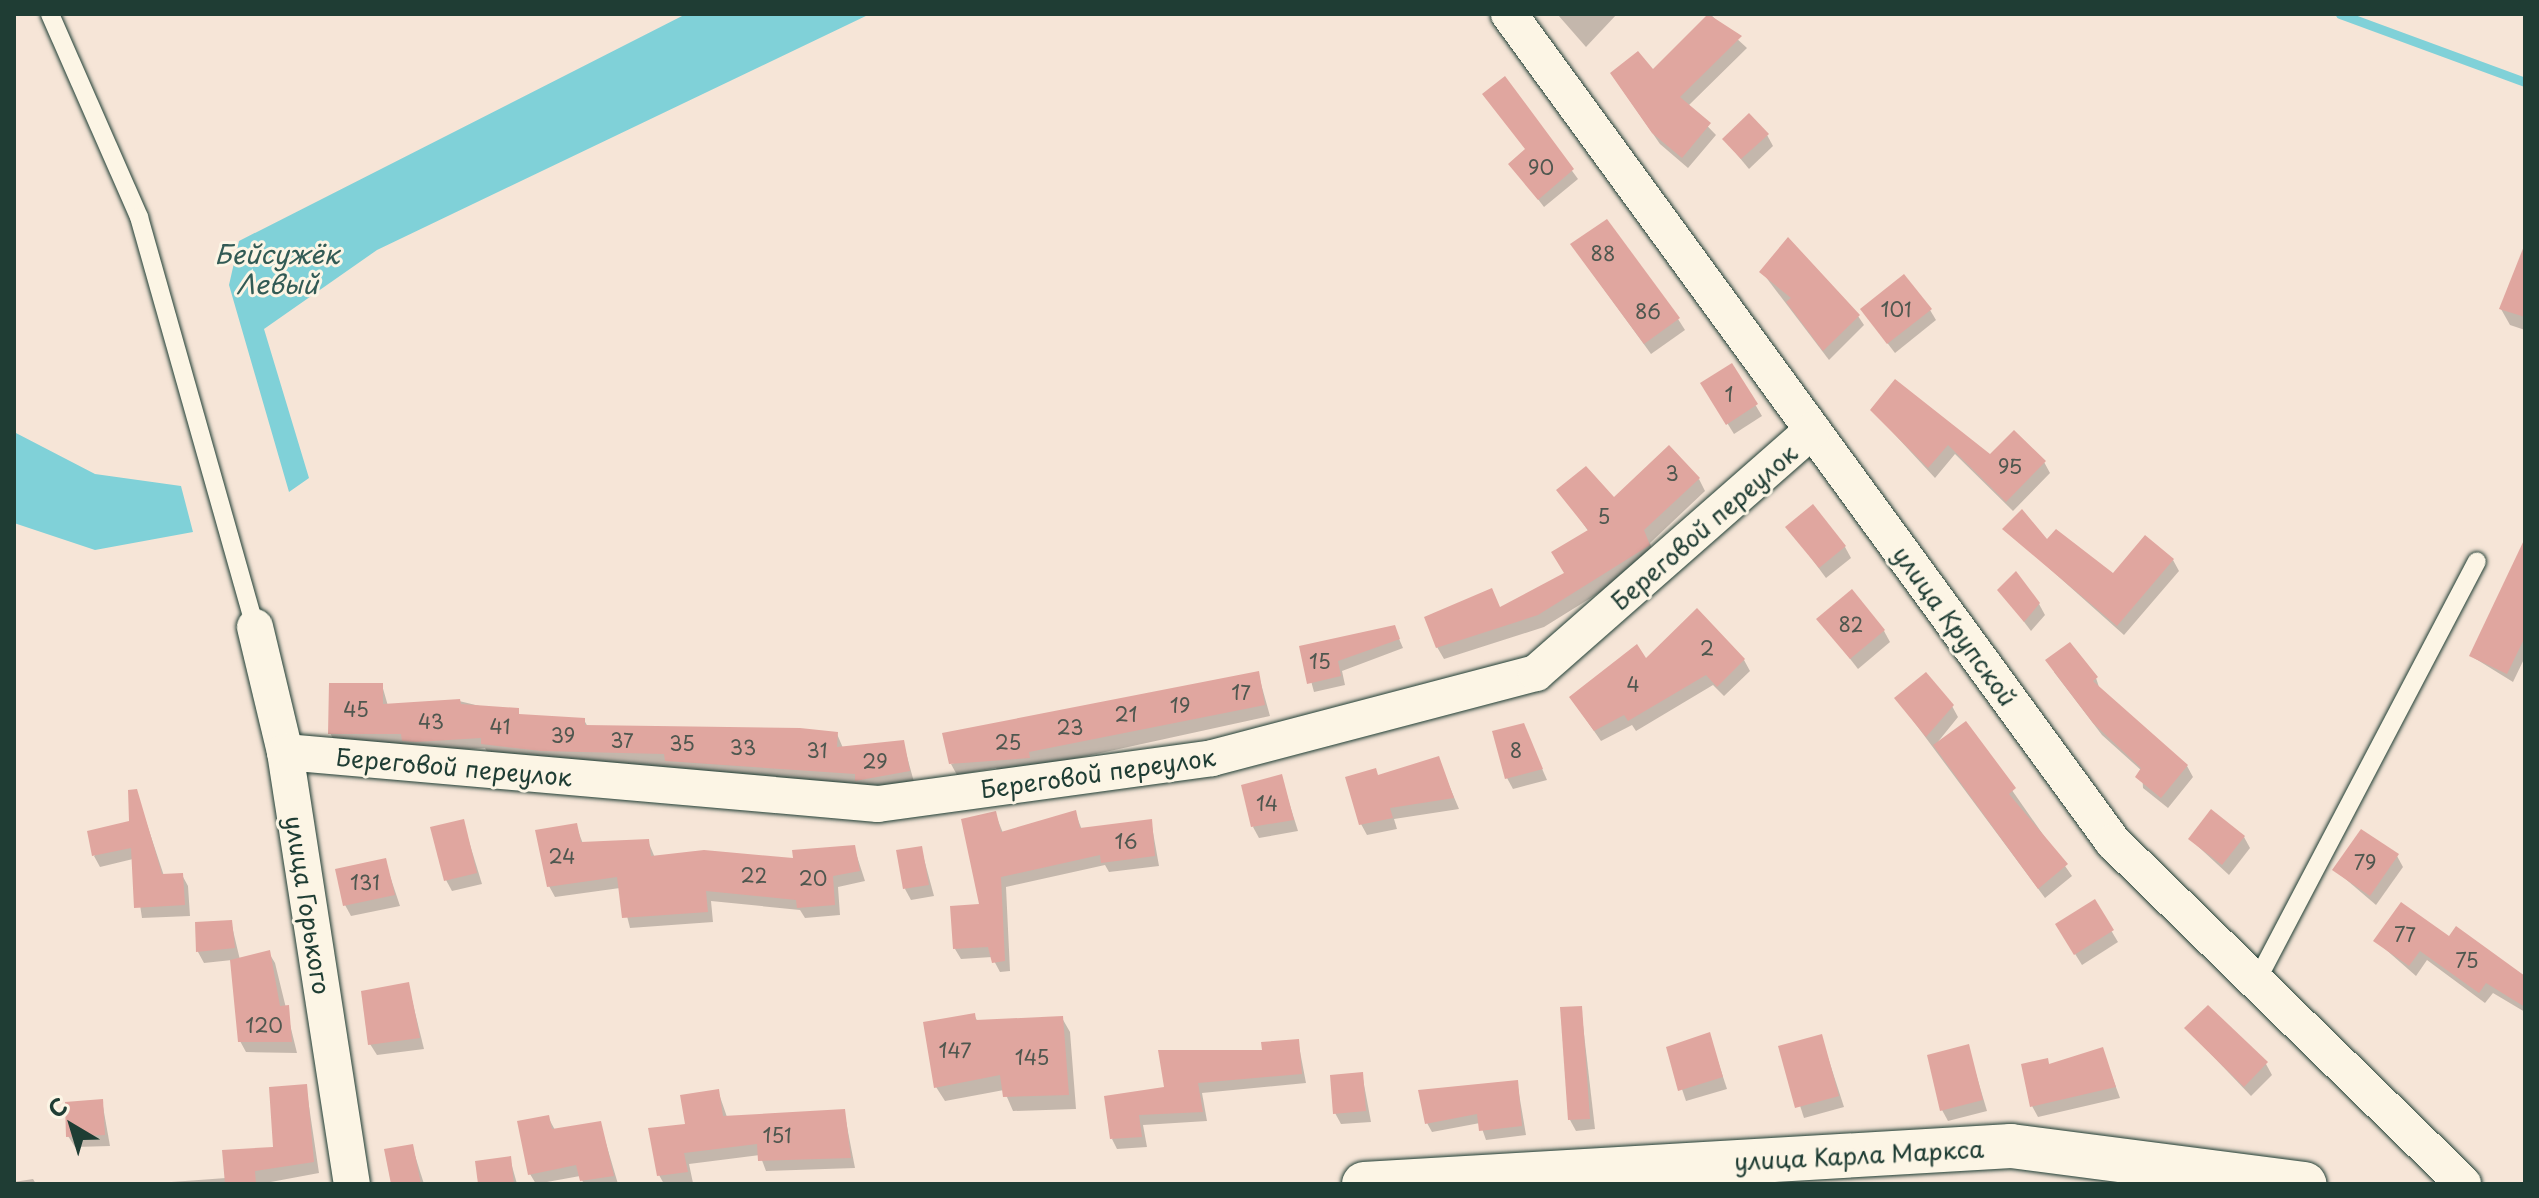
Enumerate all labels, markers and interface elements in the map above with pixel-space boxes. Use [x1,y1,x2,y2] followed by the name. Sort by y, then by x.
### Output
[1528,155,1554,179] house number: 90
[215,238,339,300] water label: Бейсужёк Левый
[1591,241,1615,265] house number: 88
[1880,297,1912,321] house number: 101
[1635,299,1661,323] house number: 86
[1725,382,1733,406] house number: 1
[1605,438,1803,616] street label: Береговой переулок
[1998,454,2022,478] house number: 95
[1665,461,1679,485] house number: 3
[1598,504,1610,528] house number: 5
[1887,540,2023,712] street label: улица Крупской
[1839,612,1863,636] house number: 82
[1700,636,1714,660] house number: 2
[1309,649,1331,673] house number: 15
[1626,672,1640,696] house number: 4
[1231,680,1251,704] house number: 17
[1170,693,1190,717] house number: 19
[343,697,369,721] house number: 45
[1114,702,1138,726] house number: 21
[418,709,444,733] house number: 43
[490,714,510,738] house number: 41
[1056,715,1084,739] house number: 23
[551,723,575,747] house number: 39
[610,728,634,752] house number: 37
[995,730,1021,754] house number: 25
[669,731,695,755] house number: 35
[730,735,756,759] house number: 33
[807,738,827,762] house number: 31
[1510,738,1522,762] house number: 8
[335,742,573,792] street label: Береговой переулок
[979,742,1217,804] street label: Береговой переулок
[862,749,888,773] house number: 29
[1256,791,1278,815] house number: 14
[280,813,336,997] street label: улица Горького
[1115,829,1137,853] house number: 16
[549,844,575,868] house number: 24
[2354,850,2376,874] house number: 79
[741,863,767,887] house number: 22
[799,866,827,890] house number: 20
[350,870,380,894] house number: 131
[2394,922,2416,946] house number: 77
[2455,948,2479,972] house number: 75
[245,1013,283,1037] house number: 120
[938,1038,972,1062] house number: 147
[1015,1045,1049,1069] house number: 145
[32,1086,112,1166] north arrow
[40,1089,74,1125] text: С
[763,1123,791,1147] house number: 151
[1733,1134,1985,1176] street label: улица Карла Маркса

